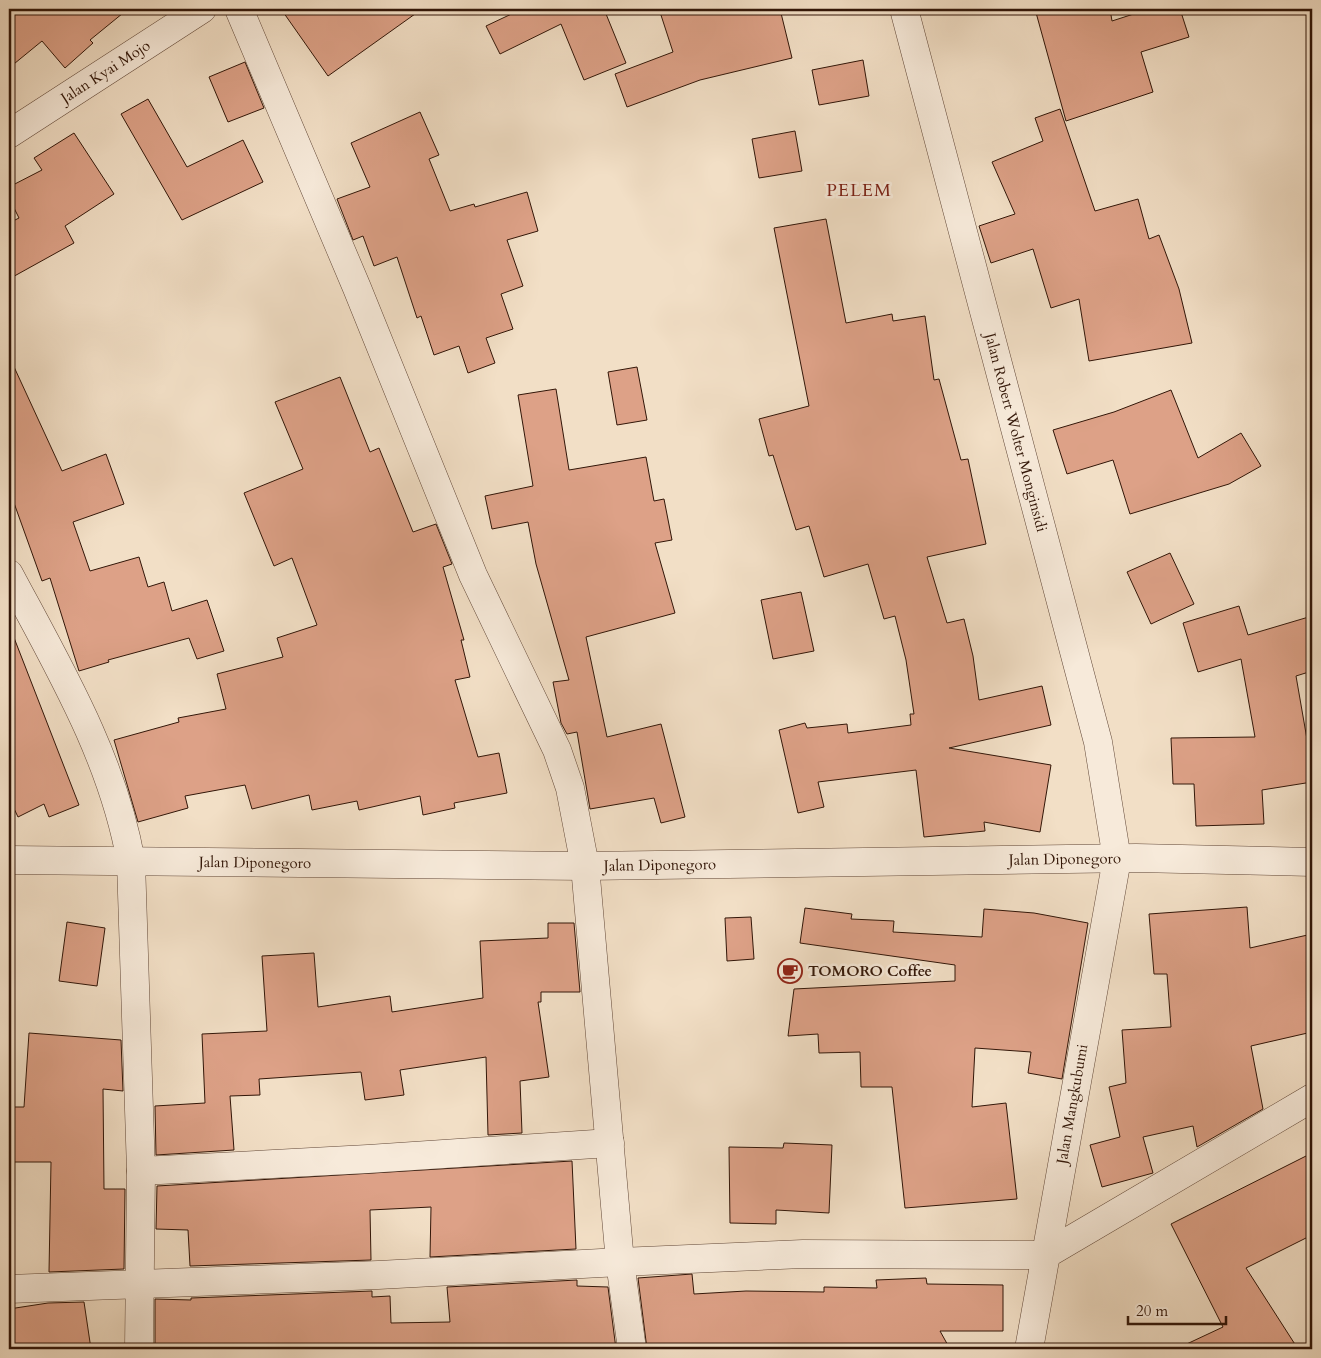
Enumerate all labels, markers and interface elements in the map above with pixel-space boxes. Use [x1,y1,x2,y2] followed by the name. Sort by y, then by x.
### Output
[55,35,154,109] street label: Jalan Kyai Mojo
[826,178,892,203] district label: PELEM
[980,329,1052,534] street label: Jalan Robert Wolter Monginsidi
[1007,848,1121,870] street label: Jalan Diponegoro
[197,852,311,873] street label: Jalan Diponegoro
[602,854,716,876] street label: Jalan Diponegoro
[777,958,803,984] cafe icon: TOMORO Coffee
[808,961,932,981] place label: TOMORO Coffee
[1051,1042,1092,1167] street label: Jalan Mangkubumi
[1128,1293,1226,1325] scale bar
[1136,1301,1168,1321] text: 20 m

